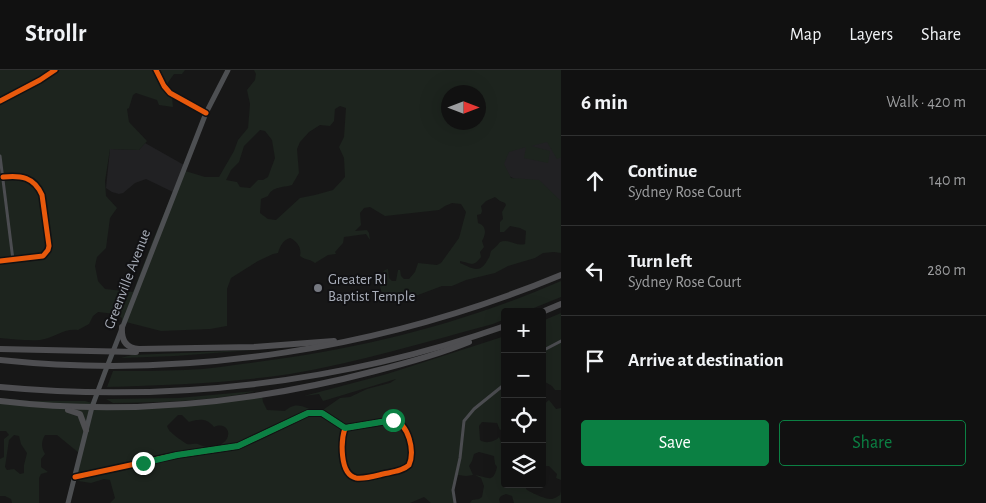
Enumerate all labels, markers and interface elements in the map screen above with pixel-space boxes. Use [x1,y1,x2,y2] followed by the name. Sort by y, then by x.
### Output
[25,22,86,46] text: Strollr
[790,26,821,44] text: Map
[849,26,893,44] text: Layers
[921,26,961,44] text: Share
[441,85,486,130] north arrow
[581,92,628,113] text: 6 min
[886,94,966,110] text: Walk · 420 m
[628,162,697,181] text: Continue
[581,167,609,195] icon: ahead
[929,172,966,188] text: 140 m
[628,184,741,200] text: Sydney Rose Court
[102,227,153,331] street label: Greenville Avenue
[628,252,692,271] text: Turn left
[581,257,609,285] icon: left
[927,262,966,278] text: 280 m
[328,272,415,304] place label: Greater RI Baptist Temple
[628,274,741,290] text: Sydney Rose Court
[312,282,324,294] marker: Greater RI Baptist Temple
[501,308,546,488] map controls
[501,308,546,353] button: +
[581,347,609,375] icon: arrive
[628,351,784,370] text: Arrive at destination
[501,353,546,398] button: −
[501,398,546,443] button: locate
[382,409,405,432] route start
[581,420,769,466] button: Save
[779,420,966,466] button: Share
[501,443,546,488] button: layers
[132,452,155,475] route end

